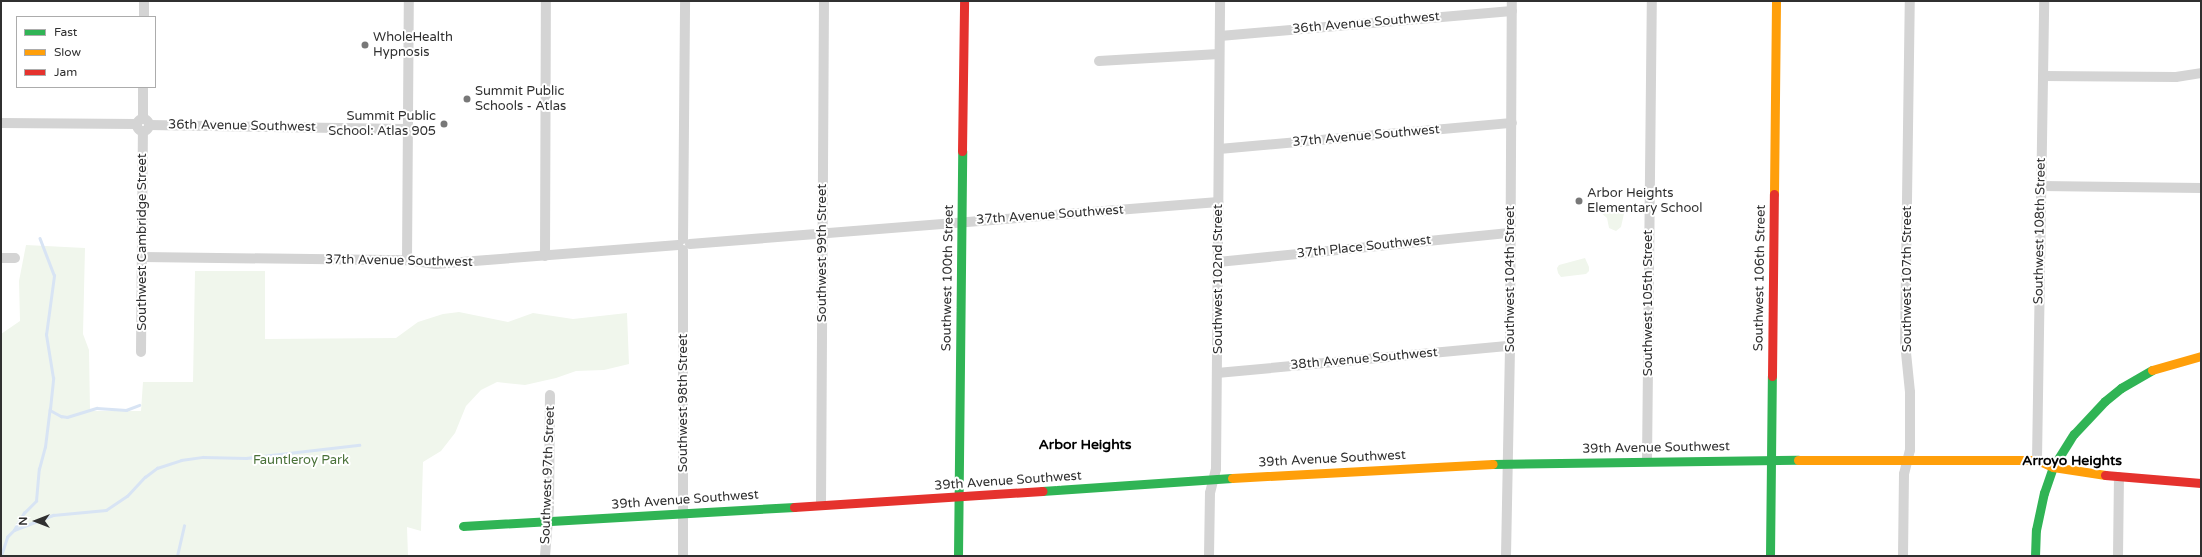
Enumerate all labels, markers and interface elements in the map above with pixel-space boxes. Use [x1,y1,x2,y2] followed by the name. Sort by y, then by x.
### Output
[1292,9,1440,37] street label: 36th Avenue Southwest
[16,16,156,88] legend
[54,25,77,39] text: Fast
[373,30,453,61] place label: WholeHealth Hypnosis
[360,40,370,50] marker: WholeHealth Hypnosis
[54,45,81,59] text: Slow
[54,65,77,79] text: Jam
[475,84,566,115] place label: Summit Public Schools - Atlas
[462,94,472,104] marker: Summit Public Schools - Atlas
[328,109,436,140] place label: Summit Public School: Atlas 905
[168,117,316,135] street label: 36th Avenue Southwest
[439,119,449,129] marker: Summit Public School: Atlas 905
[1292,122,1440,150] street label: 37th Avenue Southwest
[134,153,150,331] street label: Southwest Cambridge Street
[2031,158,2049,304] street label: Southwest 108th Street
[814,184,830,322] street label: Southwest 99th Street
[1587,186,1702,217] place label: Arbor Heights Elementary School
[1574,196,1584,206] marker: Arbor Heights Elementary School
[976,202,1124,228] street label: 37th Avenue Southwest
[1210,204,1226,354] street label: Southwest 102nd Street
[939,205,957,351] street label: Southwest 100th Street
[1751,205,1769,351] street label: Southwest 106th Street
[1502,206,1518,352] street label: Southwest 104th Street
[1899,206,1915,352] street label: Southwest 107th Street
[1640,230,1656,376] street label: Southwest 105th Street
[1296,232,1432,262] street label: 37th Place Southwest
[325,252,473,270] street label: 37th Avenue Southwest
[675,334,691,472] street label: Southwest 98th Street
[1290,345,1438,373] street label: 38th Avenue Southwest
[538,406,558,544] street label: Southwest 97th Street
[1038,437,1132,453] district label: Arbor Heights
[1582,439,1730,457] street label: 39th Avenue Southwest
[1258,447,1406,471] street label: 39th Avenue Southwest
[253,452,349,468] park label: Fauntleroy Park
[2022,453,2122,469] district label: Arroyo Heights
[934,468,1082,494] street label: 39th Avenue Southwest
[611,487,759,513] street label: 39th Avenue Southwest
[16,501,56,541] north arrow
[17,517,30,525] text: N

